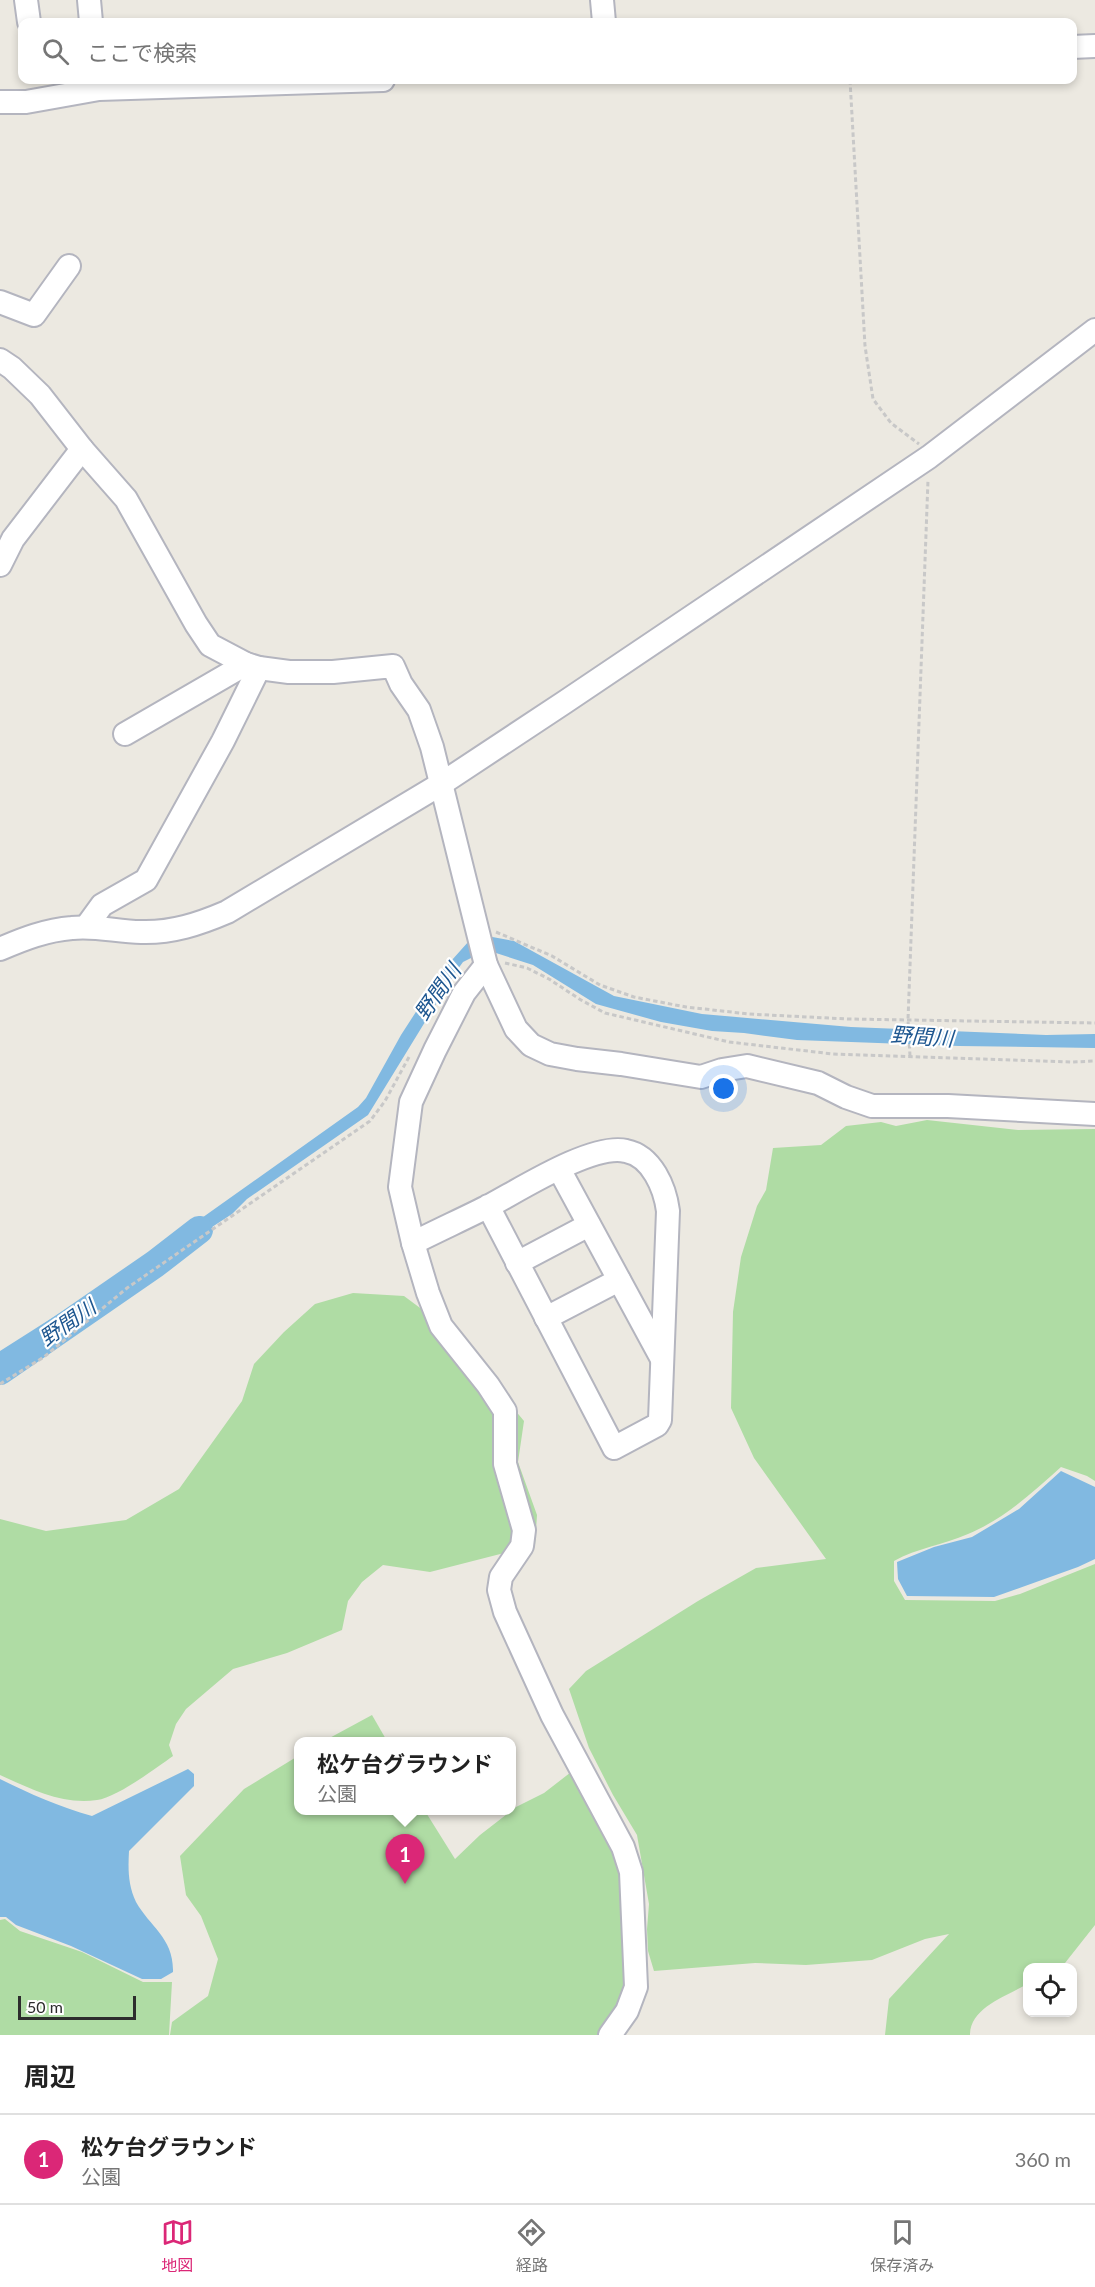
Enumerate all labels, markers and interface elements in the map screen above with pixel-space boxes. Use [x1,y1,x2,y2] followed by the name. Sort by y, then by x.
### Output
[18,18,1077,84] search box
[39,35,72,68] icon: search
[87,39,197,66] text: ここで検索
[408,957,466,1024] water label: 野間川
[890,1021,956,1050] water label: 野間川
[709,1074,738,1103] your location
[34,1292,102,1350] water label: 野間川
[294,1737,516,1815] popup
[317,1750,493,1777] text: 松ケ台グラウンド
[317,1781,357,1805] text: 公園
[386,1834,424,1884] pin: 1
[1023,1963,1077,2017] map controls
[1023,1963,1077,2017] button: locate
[18,1993,136,2020] scale bar
[27,1997,63,2016] text: 50 m
[24,2060,76,2092] text: 周辺
[81,2133,257,2160] text: 松ケ台グラウンド
[38,2147,49,2171] text: 1
[1015,2147,1071,2171] text: 360 m
[81,2164,121,2188] text: 公園
[161,2216,194,2276] tab: 地図
[515,2216,548,2276] tab: 経路
[870,2216,934,2276] tab: 保存済み

